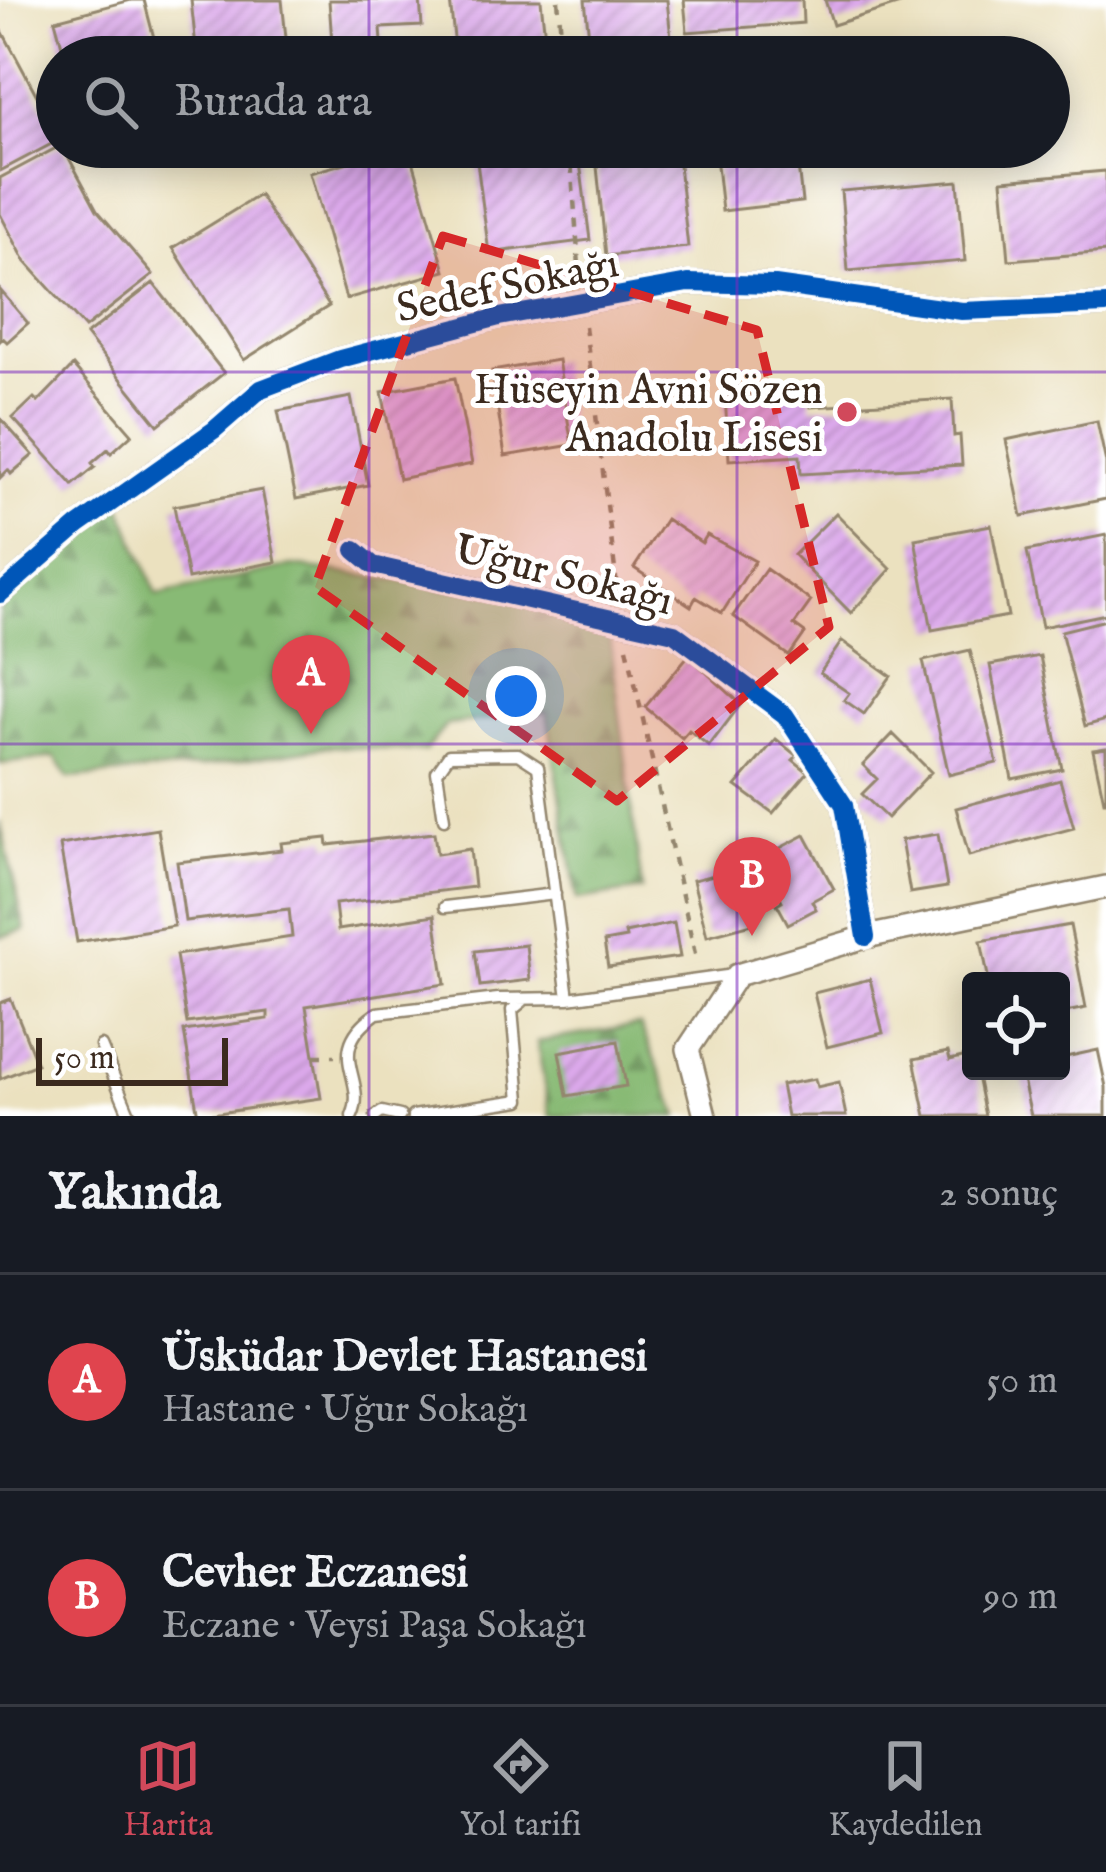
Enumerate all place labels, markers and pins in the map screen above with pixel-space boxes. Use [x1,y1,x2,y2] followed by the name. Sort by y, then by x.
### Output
[474,365,823,466] place label: Hüseyin Avni Sözen Anadolu Lisesi
[834,399,860,425] marker: Hüseyin Avni Sözen Anadolu Lisesi
[272,635,350,734] pin: A
[713,837,791,936] pin: B

